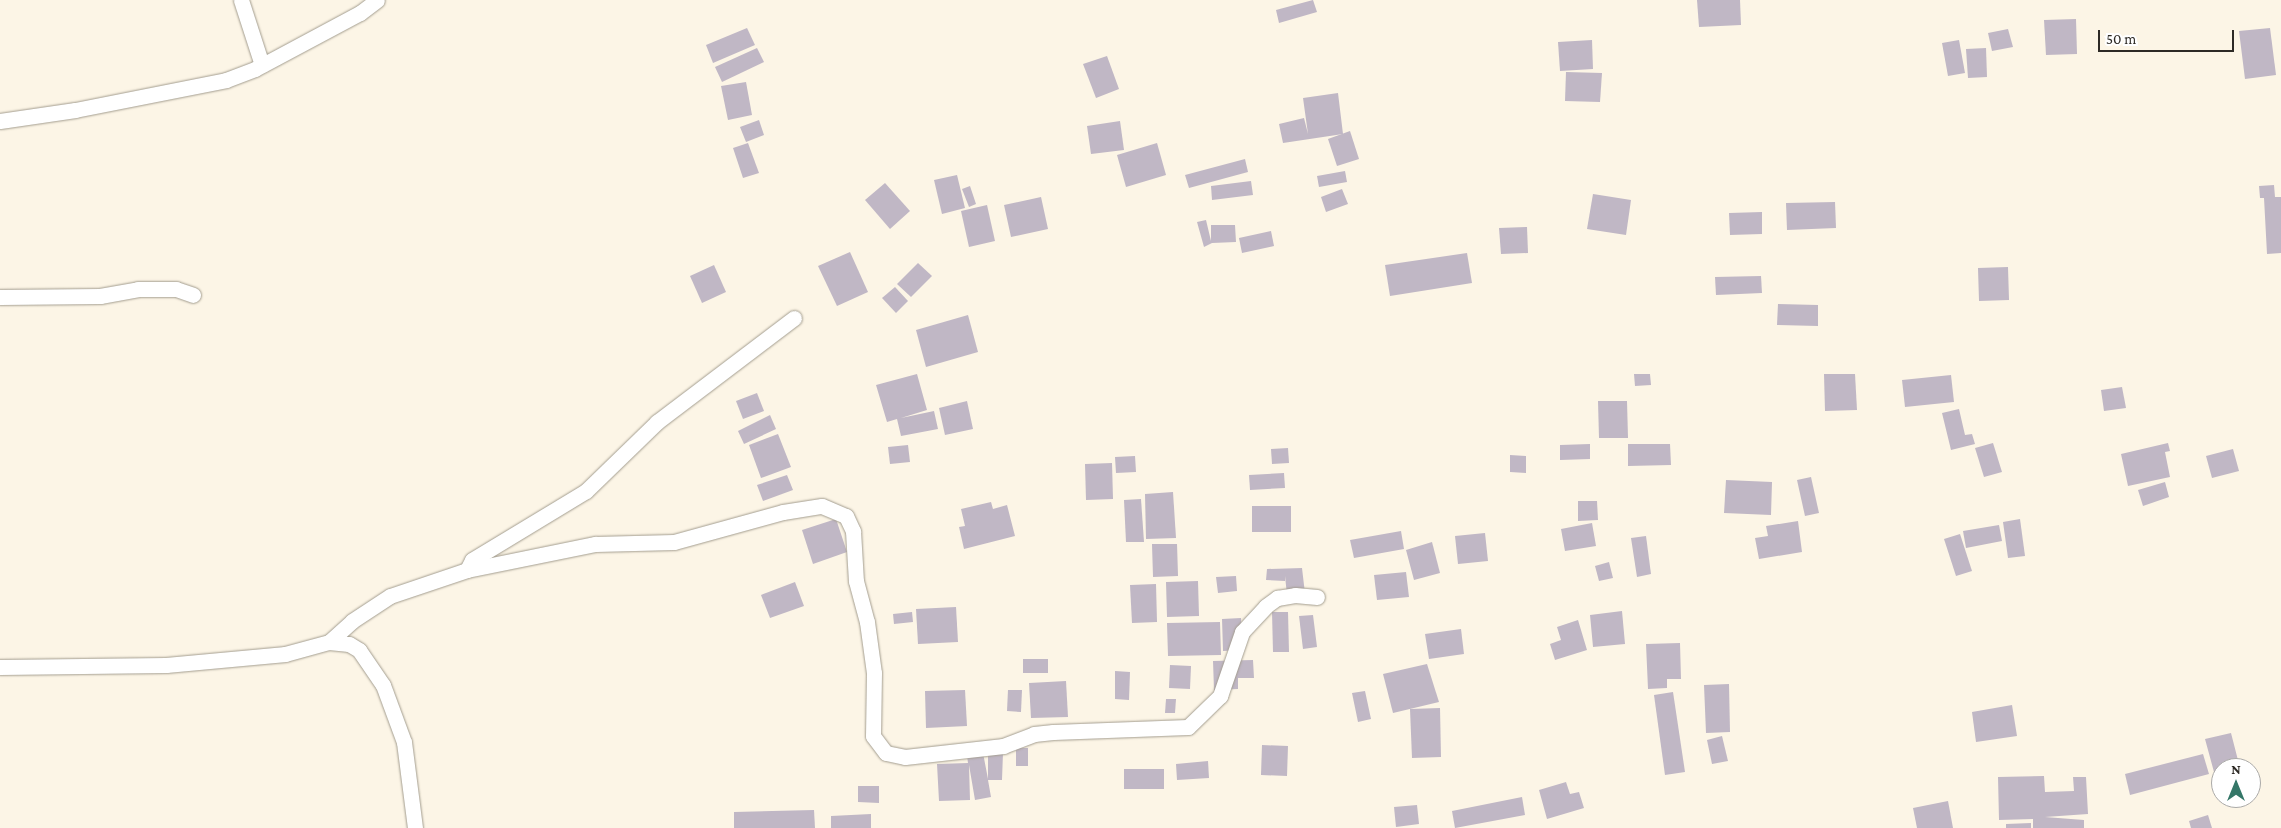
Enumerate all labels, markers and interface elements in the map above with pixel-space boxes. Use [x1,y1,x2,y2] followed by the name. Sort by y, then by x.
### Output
[2101,20,2237,52] scale bar
[2106,31,2136,47] text: 50 m
[2211,758,2261,808] north arrow
[2231,761,2241,777] text: N

